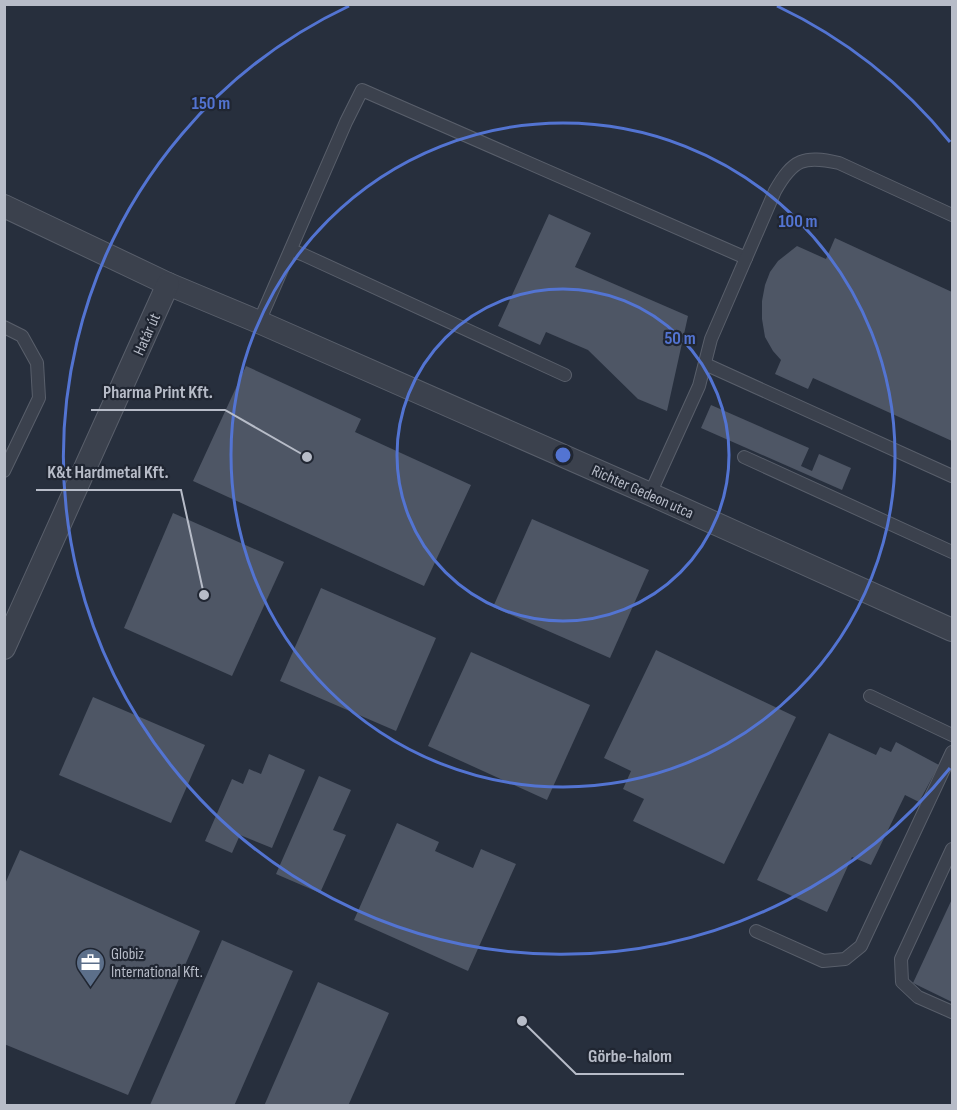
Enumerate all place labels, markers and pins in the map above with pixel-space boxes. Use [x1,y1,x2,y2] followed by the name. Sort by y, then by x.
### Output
[91,374,225,410] callout: Pharma Print Kft.
[553,445,573,465] centre of rings
[36,454,181,490] callout: K&t Hardmetal Kft.
[111,945,203,982] place label: Globiz International Kft.
[74,946,106,988] office icon: Globiz International Kft.
[576,1038,684,1074] callout: Görbe-halom

